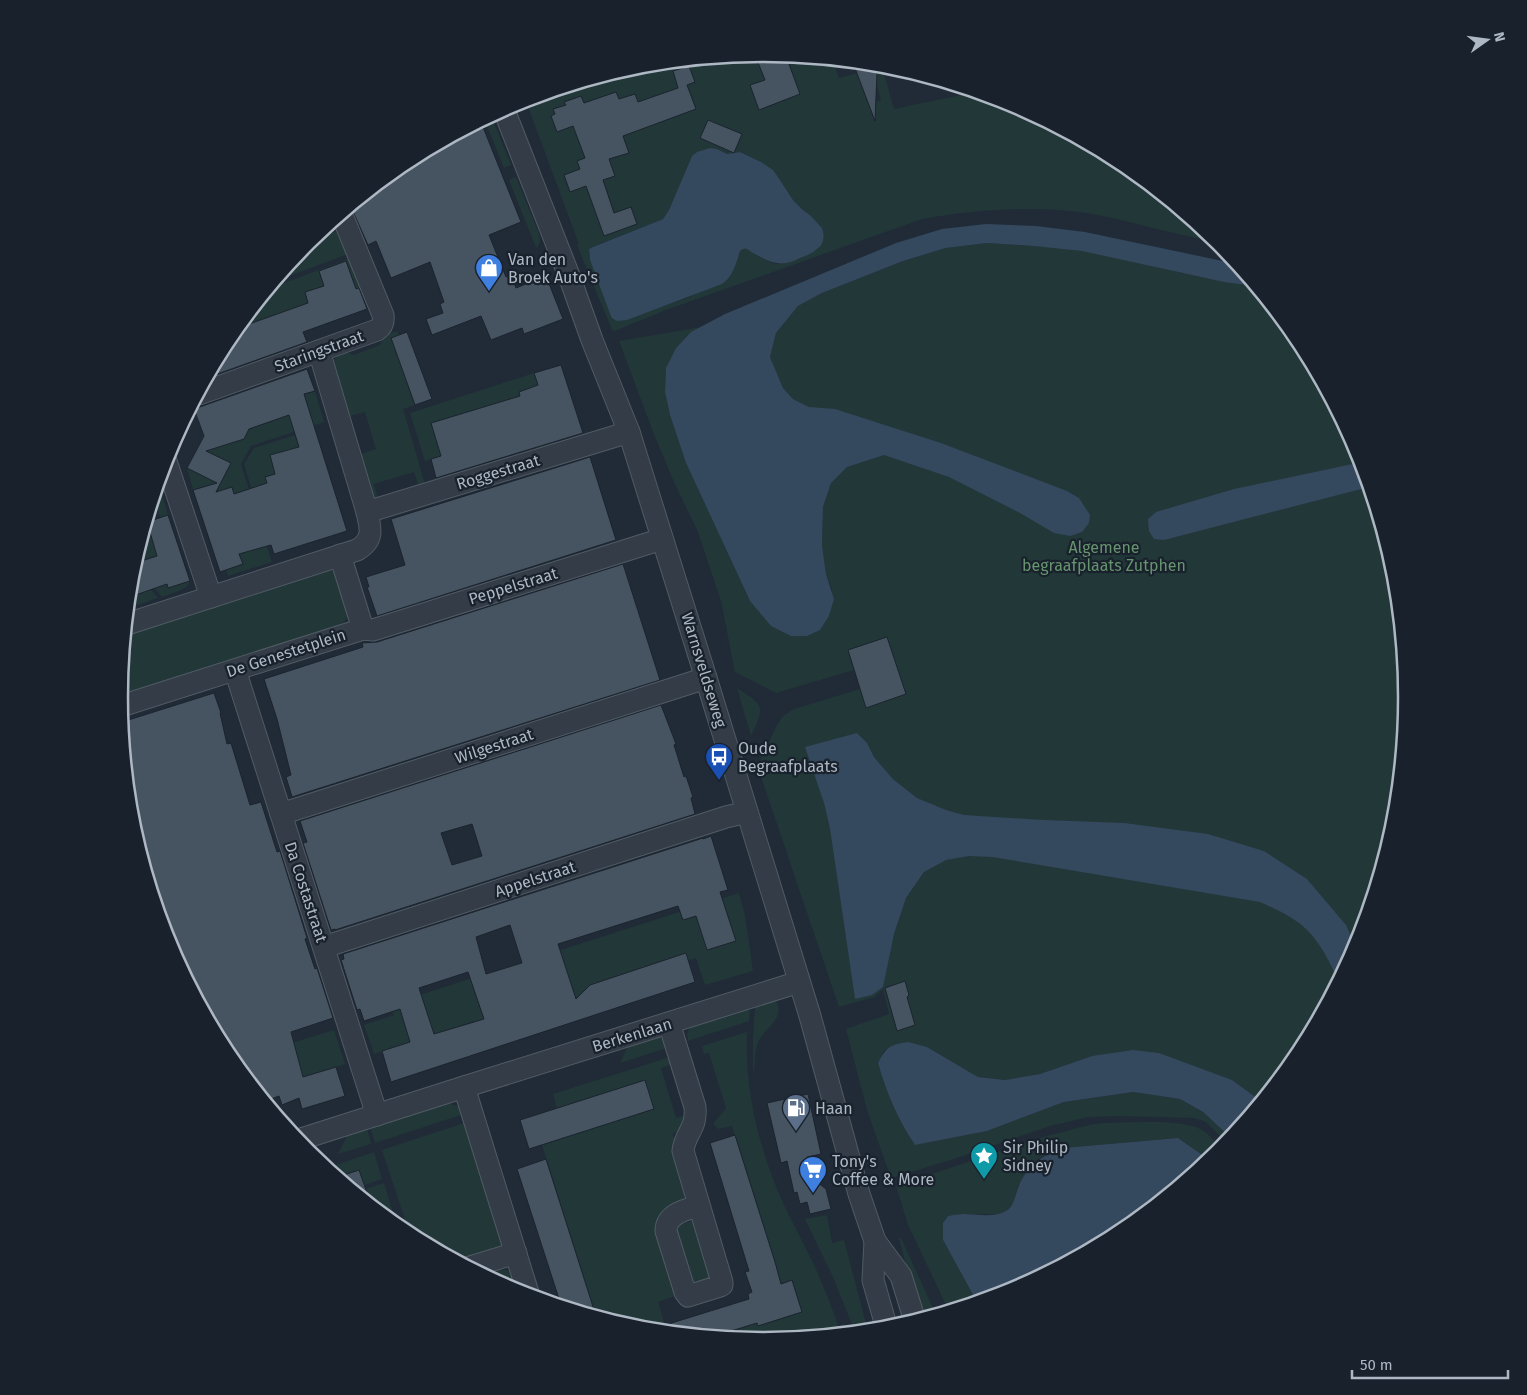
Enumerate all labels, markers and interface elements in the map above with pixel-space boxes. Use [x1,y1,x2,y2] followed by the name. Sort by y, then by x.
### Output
[1462,15,1512,65] north arrow
[1490,30,1509,44] text: N
[508,250,598,287] place label: Van den Broek Auto's
[474,253,504,292] shop icon: Van den Broek Auto's
[272,326,366,376] street label: Staringstraat
[454,450,542,494] street label: Roggestraat
[1022,538,1186,575] park label: Algemene begraafplaats Zutphen
[466,563,560,609] street label: Peppelstraat
[677,610,731,731] street label: Warnsveldseweg
[224,625,348,681] street label: De Genestetplein
[452,724,536,768] street label: Wilgestraat
[738,739,838,776] place label: Oude Begraafplaats
[704,742,734,781] bus stop icon: Oude Begraafplaats
[281,839,331,945] street label: Da Costastraat
[492,857,578,901] street label: Appelstraat
[590,1014,674,1056] street label: Berkenlaan
[781,1093,811,1132] fuel station icon: Haan
[815,1099,853,1118] place label: Haan
[1003,1138,1068,1175] place label: Sir Philip Sidney
[969,1141,999,1180] place icon: Sir Philip Sidney
[832,1152,934,1189] place label: Tony's Coffee & More
[798,1155,828,1194] supermarket icon: Tony's Coffee & More
[1352,1348,1508,1380] scale bar
[1360,1356,1393,1374] text: 50 m

